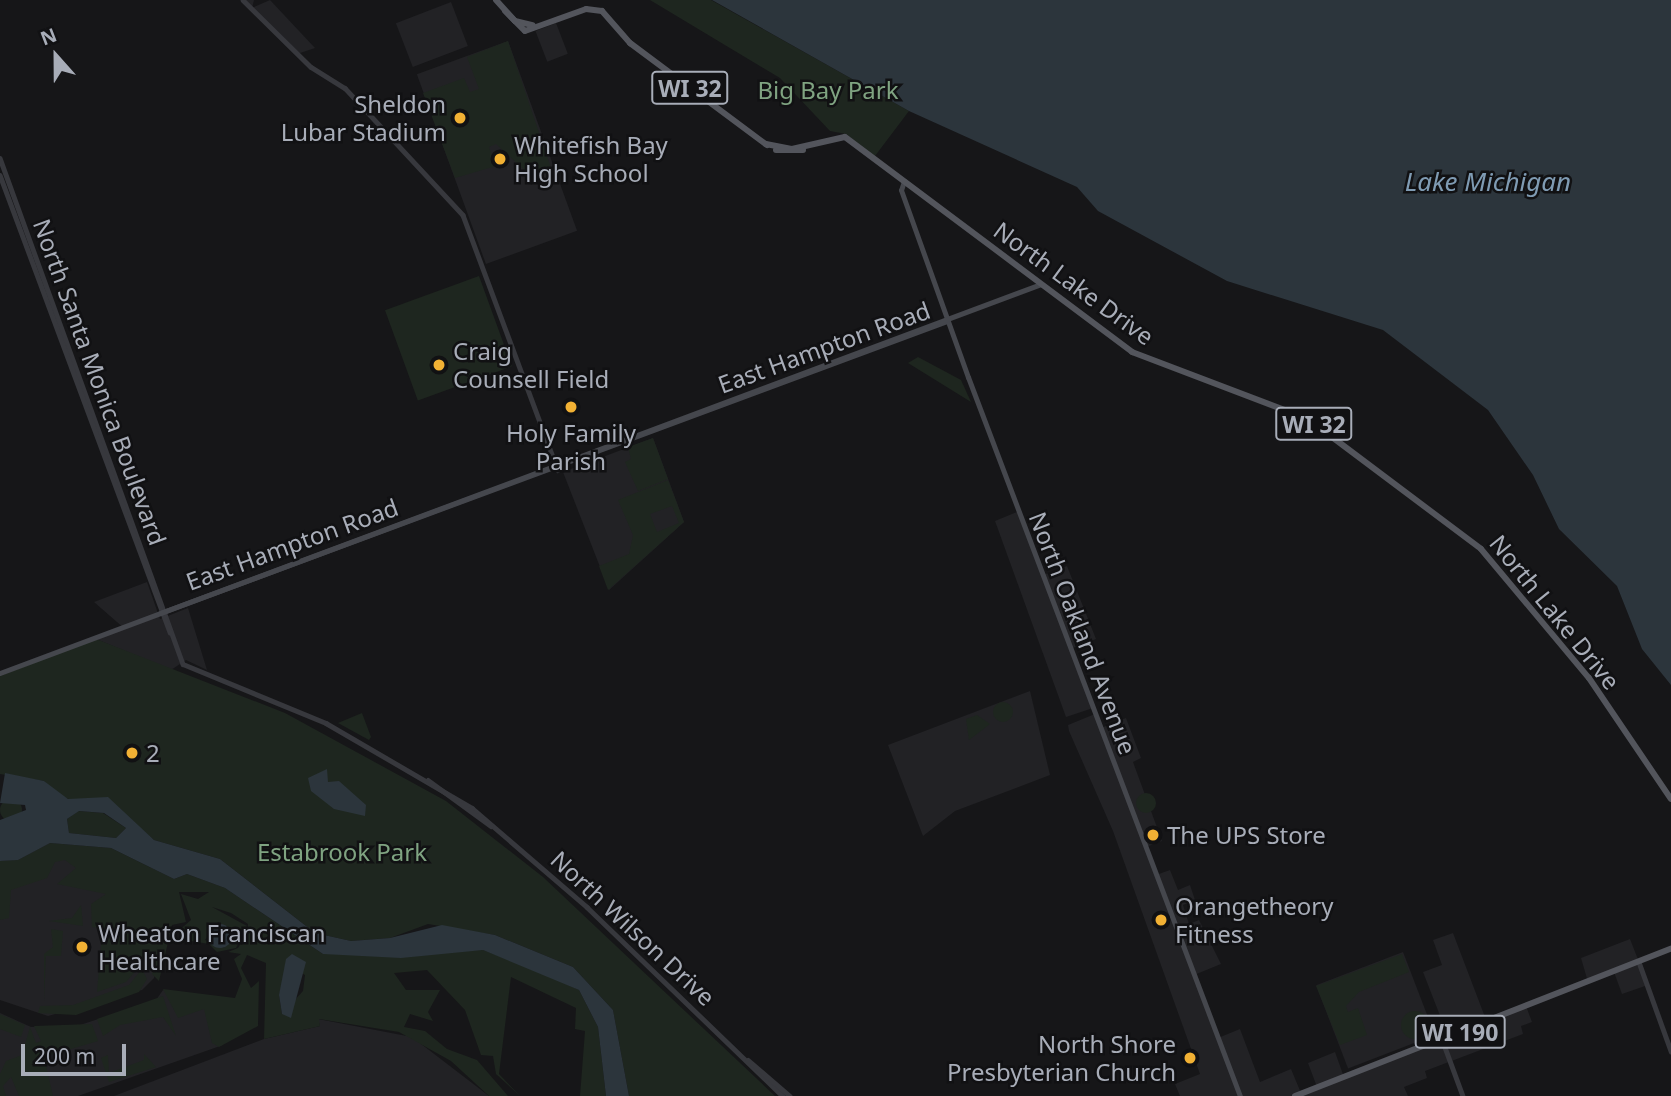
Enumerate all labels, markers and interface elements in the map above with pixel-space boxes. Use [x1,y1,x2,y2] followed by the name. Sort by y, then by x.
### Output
[21,21,91,91] north arrow
[37,21,60,51] text: N
[650,68,730,108] road number: WI 32
[757,76,899,104] park label: Big Bay Park
[281,90,446,146] place label: Sheldon Lubar Stadium
[452,110,468,126] marker: Sheldon Lubar Stadium
[514,131,668,187] place label: Whitefish Bay High School
[492,151,508,167] marker: Whitefish Bay High School
[1405,166,1571,198] water label: Lake Michigan
[27,215,173,549] street label: North Santa Monica Boulevard
[989,215,1159,351] street label: North Lake Drive
[714,295,934,399] street label: East Hampton Road
[453,337,609,393] place label: Craig Counsell Field
[431,357,447,373] marker: Craig Counsell Field
[563,399,579,415] marker: Holy Family Parish
[1274,404,1354,444] road number: WI 32
[506,419,636,475] place label: Holy Family Parish
[182,492,402,596] street label: East Hampton Road
[1023,508,1143,758] street label: North Oakland Avenue
[1484,529,1626,695] street label: North Lake Drive
[146,739,160,767] place label: 2
[124,745,140,761] marker: 2
[1167,821,1326,849] place label: The UPS Store
[1145,827,1161,843] marker: The UPS Store
[257,838,427,866] park label: Estabrook Park
[545,845,721,1011] street label: North Wilson Drive
[1175,892,1333,948] place label: Orangetheory Fitness
[1153,912,1169,928] marker: Orangetheory Fitness
[98,919,326,975] place label: Wheaton Franciscan Healthcare
[72,937,92,957] marker: Wheaton Franciscan Healthcare
[1414,1012,1506,1051] road number: WI 190
[24,1030,130,1074] scale bar
[947,1030,1176,1086] place label: North Shore Presbyterian Church
[34,1042,95,1070] text: 200 m
[1182,1050,1198,1066] marker: North Shore Presbyterian Church

